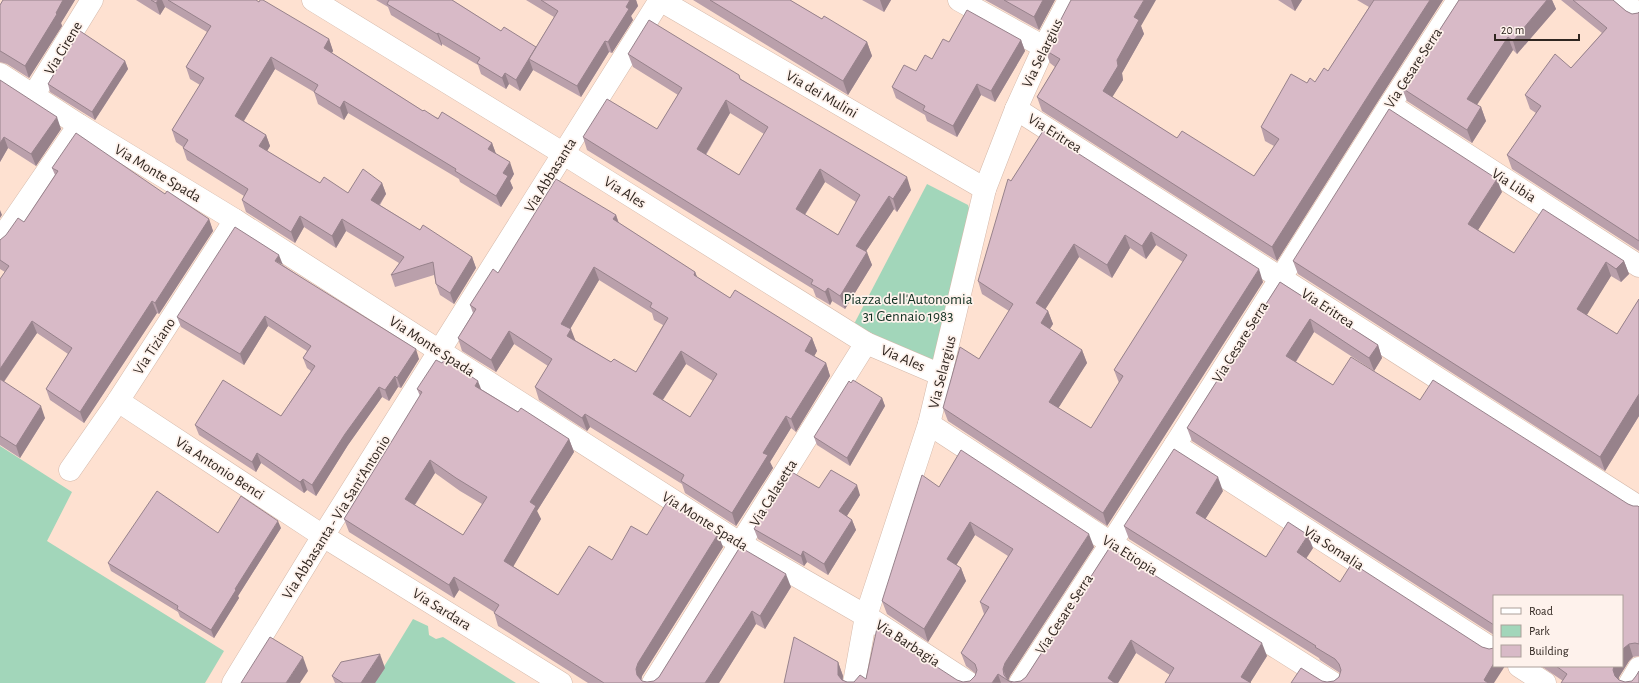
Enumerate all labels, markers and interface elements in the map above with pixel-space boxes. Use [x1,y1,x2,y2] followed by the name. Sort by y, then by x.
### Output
[1019,16,1066,90] street label: Via Selargius
[1495,16,1579,42] scale bar
[42,19,85,78] street label: Via Cirene
[1501,24,1524,36] text: 20 m
[1382,25,1445,111] street label: Via Cesare Serra
[783,68,860,121] street label: Via dei Mulini
[1025,111,1084,156] street label: Via Eritrea
[522,135,579,215] street label: Via Abbasanta
[112,142,204,205] street label: Via Monte Spada
[1489,166,1539,205] street label: Via Libia
[601,174,648,211] street label: Via Ales
[1298,286,1357,331] street label: Via Eritrea
[843,292,973,324] park label: Piazza dell'Autonomia 31 Gennaio 1983
[1210,299,1271,386] street label: Via Cesare Serra
[386,313,477,380] street label: Via Monte Spada
[131,315,178,377] street label: Via Tiziano
[926,334,959,410] street label: Via Selargius
[879,343,927,374] street label: Via Ales
[280,433,393,602] street label: Via Abbasanta - Via Sant'Antonio
[173,434,267,503] street label: Via Antonio Benci
[747,457,800,529] street label: Via Calasetta
[659,489,750,554] street label: Via Monte Spada
[1301,523,1367,573] street label: Via Somalia
[1099,533,1160,578] street label: Via Etiopia
[1033,571,1096,657] street label: Via Cesare Serra
[410,586,474,633] street label: Via Sardara
[1493,595,1623,667] legend
[1529,605,1553,617] text: Road
[873,617,943,670] street label: Via Barbagia
[1529,625,1550,637] text: Park
[1529,645,1569,657] text: Building

